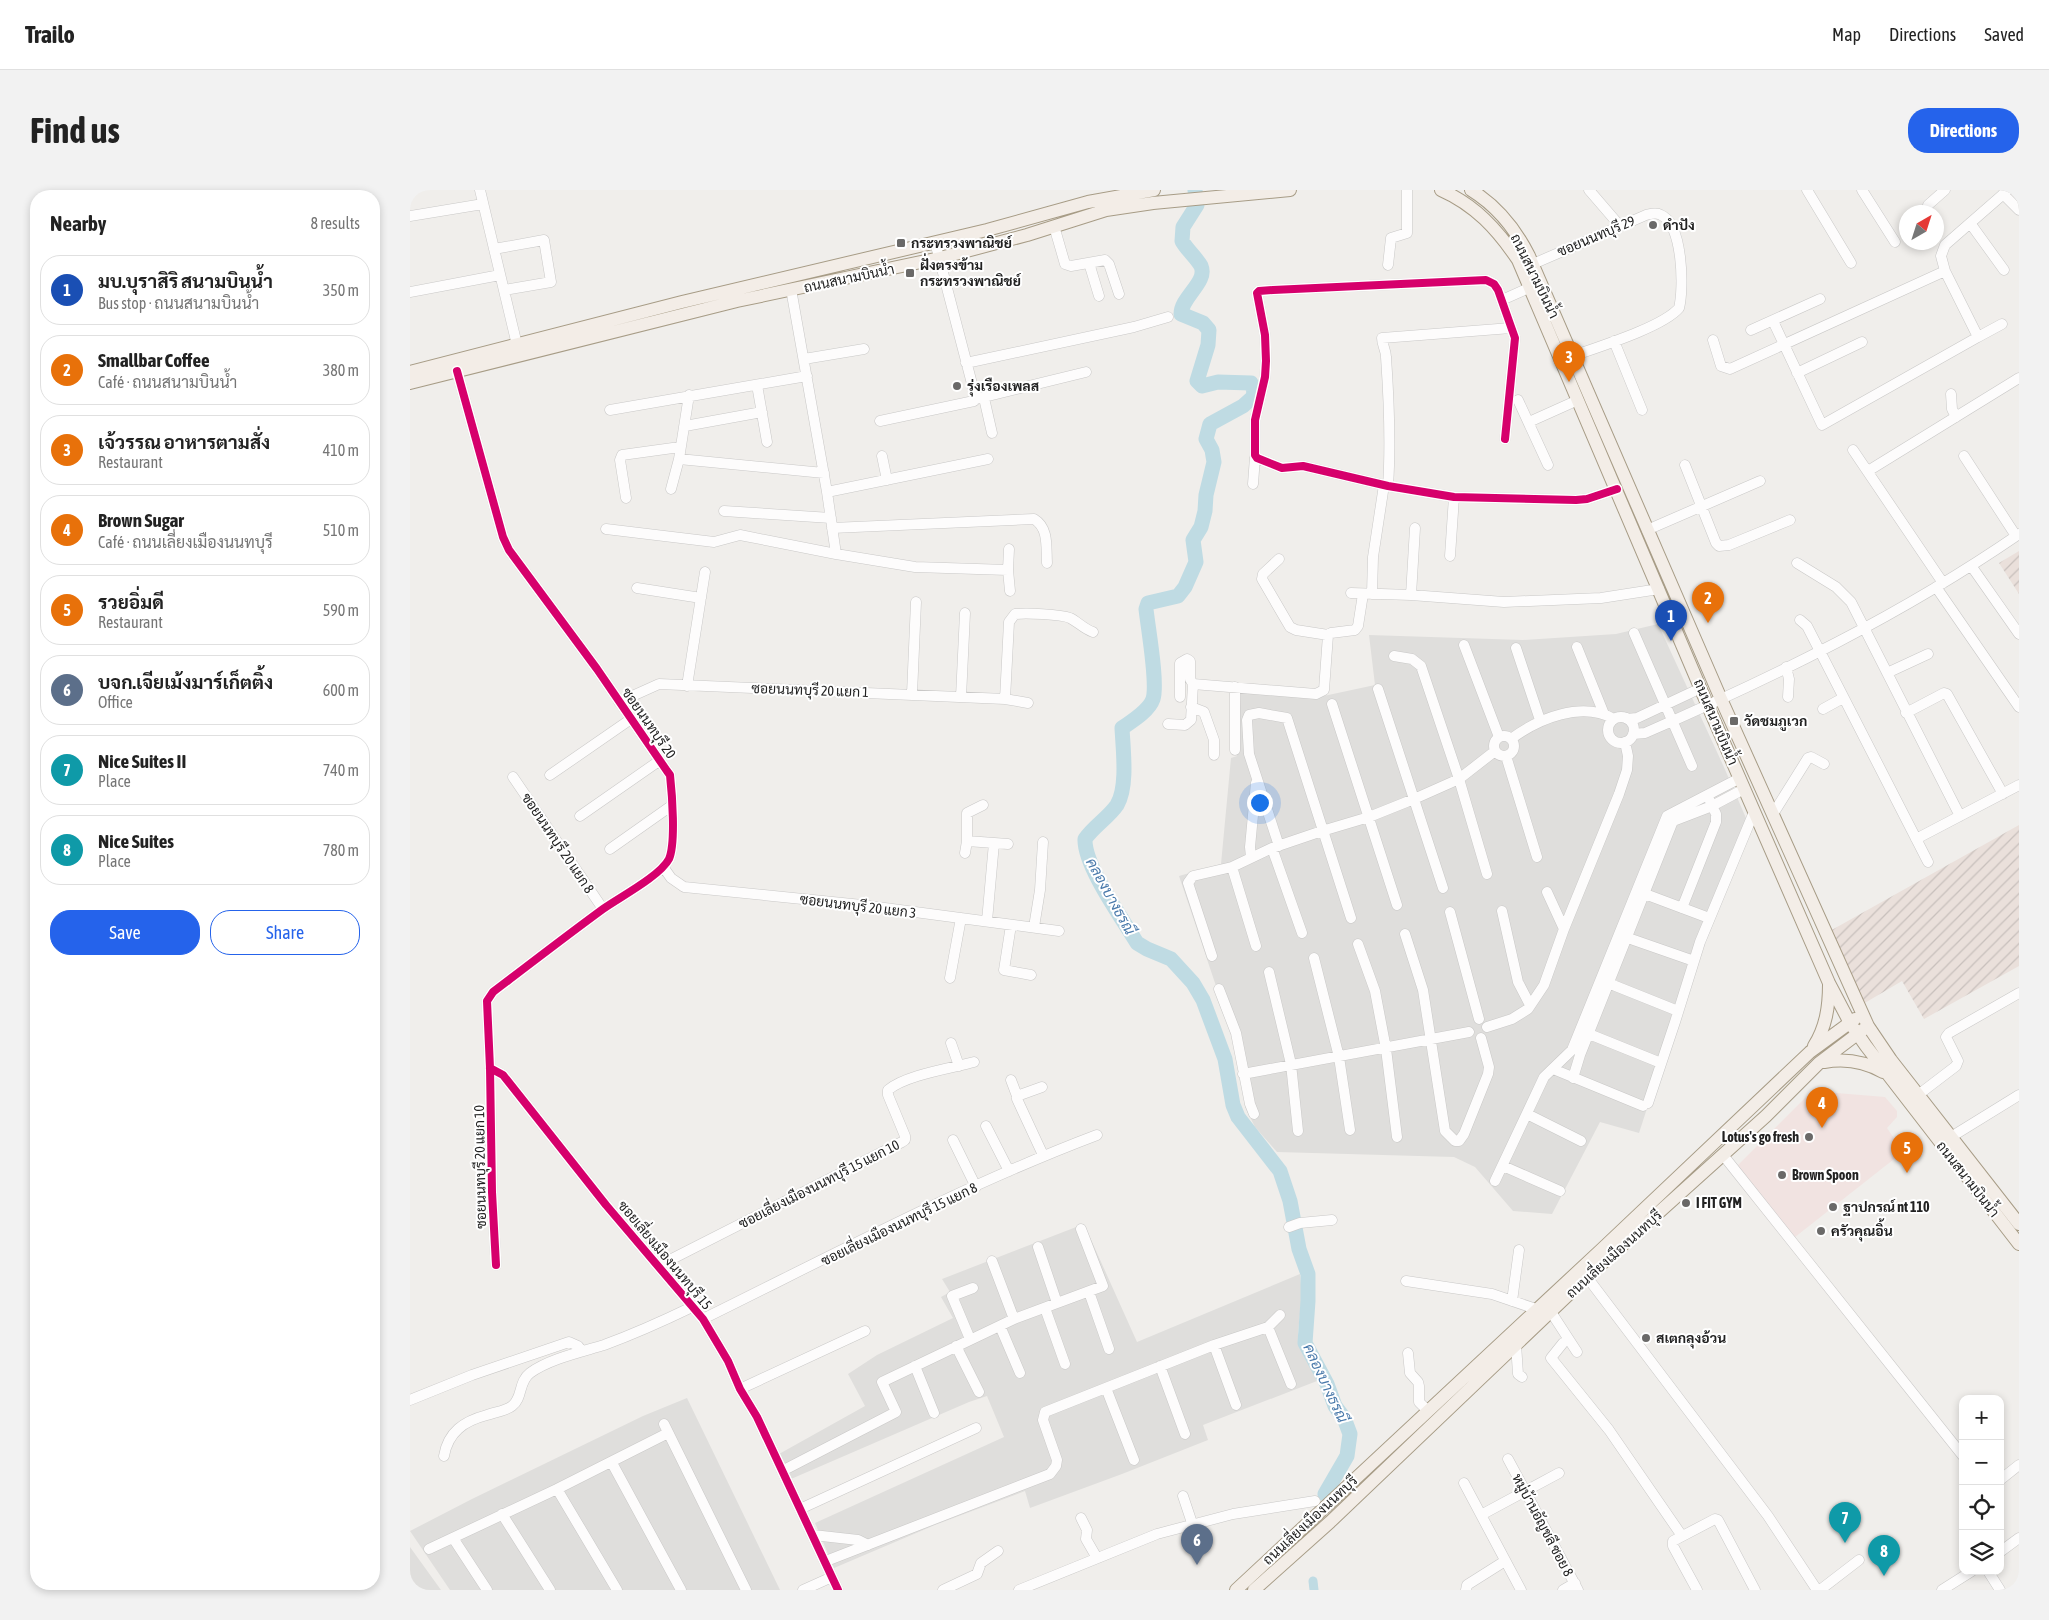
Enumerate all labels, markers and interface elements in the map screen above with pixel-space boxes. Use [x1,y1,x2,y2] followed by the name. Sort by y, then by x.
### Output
[25,21,75,48] text: Trailo
[1832,24,1861,45] text: Map
[1889,24,1956,45] text: Directions
[1984,24,2024,45] text: Saved
[1908,108,2019,153] button: Directions
[30,110,120,150] text: Find us
[1899,205,1944,250] north arrow
[50,211,106,235] text: Nearby
[1554,212,1638,261] street label: ซอยนนทบุรี 29
[310,214,360,232] text: 8 results
[1663,217,1695,233] place label: ดำปัง
[1647,219,1659,231] marker: ดำปัง
[1508,229,1566,321] street label: ถนนสนามบินน้ำ
[911,234,1013,251] place label: กระทรวงพาณิชย์
[895,237,907,249] marker: กระทรวงพาณิชย์
[920,253,1022,289] place label: ฝั่งตรงข้าม กระทรวงพาณิชย์
[801,257,896,295] street label: ถนนสนามบินน้ำ
[904,267,916,279] marker: ฝั่งตรงข้าม กระทรวงพาณิชย์
[98,270,273,292] text: มบ.บุราสิริ สนามบินน้ำ
[63,281,71,299] text: 1
[323,281,359,299] text: 350 m
[98,294,259,312] text: Bus stop · ถนนสนามบินน้ำ
[1553,341,1585,382] pin: 3
[98,349,210,371] text: Smallbar Coffee
[63,361,71,379] text: 2
[323,361,359,379] text: 380 m
[98,373,237,391] text: Café · ถนนสนามบินน้ำ
[967,377,1039,397] place label: รุ่งเรืองเพลส
[951,380,963,392] marker: รุ่งเรืองเพลส
[98,431,270,453] text: เจ้วรรณ อาหารตามสั่ง
[63,441,71,459] text: 3
[323,441,359,459] text: 410 m
[98,453,163,471] text: Restaurant
[98,509,184,531] text: Brown Sugar
[63,521,71,539] text: 4
[323,521,359,539] text: 510 m
[98,533,273,551] text: Café · ถนนเลี่ยงเมืองนนทบุรี
[1692,582,1724,623] pin: 2
[98,591,164,613] text: รวยอิ่มดี
[1655,600,1687,641] pin: 1
[63,601,71,619] text: 5
[323,601,359,619] text: 590 m
[98,613,163,631] text: Restaurant
[98,671,273,693] text: บจก.เจียเม้งมาร์เก็ตติ้ง
[1691,675,1745,767] street label: ถนนสนามบินน้ำ
[751,679,869,702] street label: ซอยนนทบุรี 20 แยก 1
[63,681,71,699] text: 6
[323,681,359,699] text: 600 m
[617,684,680,763] street label: ซอยนนทบุรี 20
[98,693,133,711] text: Office
[1744,713,1807,732] place label: วัดชมภูเวก
[1728,715,1740,727] marker: วัดชมภูเวก
[98,750,186,772] text: Nice Suites II
[63,761,71,779] text: 7
[323,761,359,779] text: 740 m
[98,772,131,790] text: Place
[517,789,599,898] street label: ซอยนนทบุรี 20 แยก 8
[1247,790,1273,816] your location
[98,830,174,852] text: Nice Suites
[63,841,71,859] text: 8
[323,841,359,859] text: 780 m
[98,852,131,870] text: Place
[1083,854,1140,938] water label: คลองบางธรณี
[799,890,917,923] street label: ซอยนนทบุรี 20 แยก 3
[50,910,200,955] button: Save
[210,910,360,955] button: Share
[1806,1087,1838,1128] pin: 4
[470,1104,491,1229] street label: ซอยนนทบุรี 20 แยก 10
[1722,1129,1799,1145] place label: Lotus's go fresh
[1803,1131,1815,1143] marker: Lotus's go fresh
[1891,1132,1923,1173] pin: 5
[734,1133,903,1233] street label: ซอยเลี่ยงเมืองนนทบุรี 15 แยก 10
[1933,1135,2006,1220] street label: ถนนสนามบินน้ำ
[1792,1167,1859,1183] place label: Brown Spoon
[1776,1169,1788,1181] marker: Brown Spoon
[817,1175,981,1271] street label: ซอยเลี่ยงเมืองนนทบุรี 15 แยก 8
[613,1195,718,1314] street label: ซอยเลี่ยงเมืองนนทบุรี 15
[1696,1195,1742,1211] place label: I FIT GYM
[1680,1197,1692,1209] marker: I FIT GYM
[1843,1198,1930,1217] place label: ฐาปกรณ์ nt 110
[1827,1201,1839,1213] marker: ฐาปกรณ์ nt 110
[1560,1204,1667,1303] street label: ถนนเลี่ยงเมืองนนทบุรี
[1831,1218,1893,1242] place label: ครัวคุณอิ้น
[1815,1225,1827,1237] marker: ครัวคุณอิ้น
[1656,1330,1726,1349] place label: สเตกลุงอ้วน
[1640,1332,1652,1344] marker: สเตกลุงอ้วน
[1300,1340,1353,1426] water label: คลองบางธรณี
[1959,1395,2004,1575] map controls
[1959,1395,2004,1440] button: +
[1959,1440,2004,1485] button: −
[1257,1469,1362,1569] street label: ถนนเลี่ยงเมืองนนทบุรี
[1507,1470,1578,1580] street label: หมู่บ้านอัญชลี ซอย 8
[1959,1485,2004,1530] button: locate
[1829,1502,1861,1543] pin: 7
[1181,1524,1213,1565] pin: 6
[1959,1530,2004,1575] button: layers
[1868,1535,1900,1576] pin: 8

